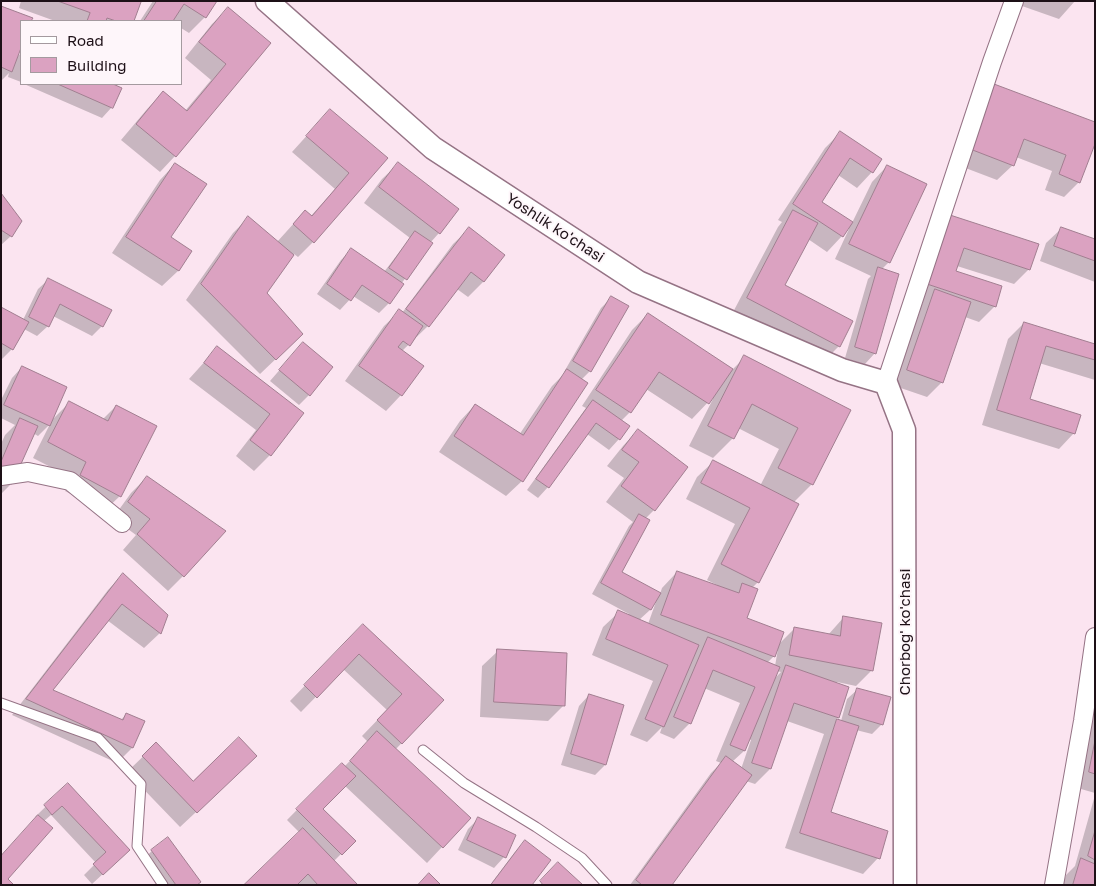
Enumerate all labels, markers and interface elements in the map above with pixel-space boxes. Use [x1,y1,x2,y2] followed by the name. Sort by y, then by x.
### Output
[20,20,182,85] legend
[67,31,104,49] text: Road
[67,56,127,74] text: Building
[502,190,608,266] street label: Yoshlik ko'chasi
[896,569,914,695] street label: Chorbog' ko'chasi

